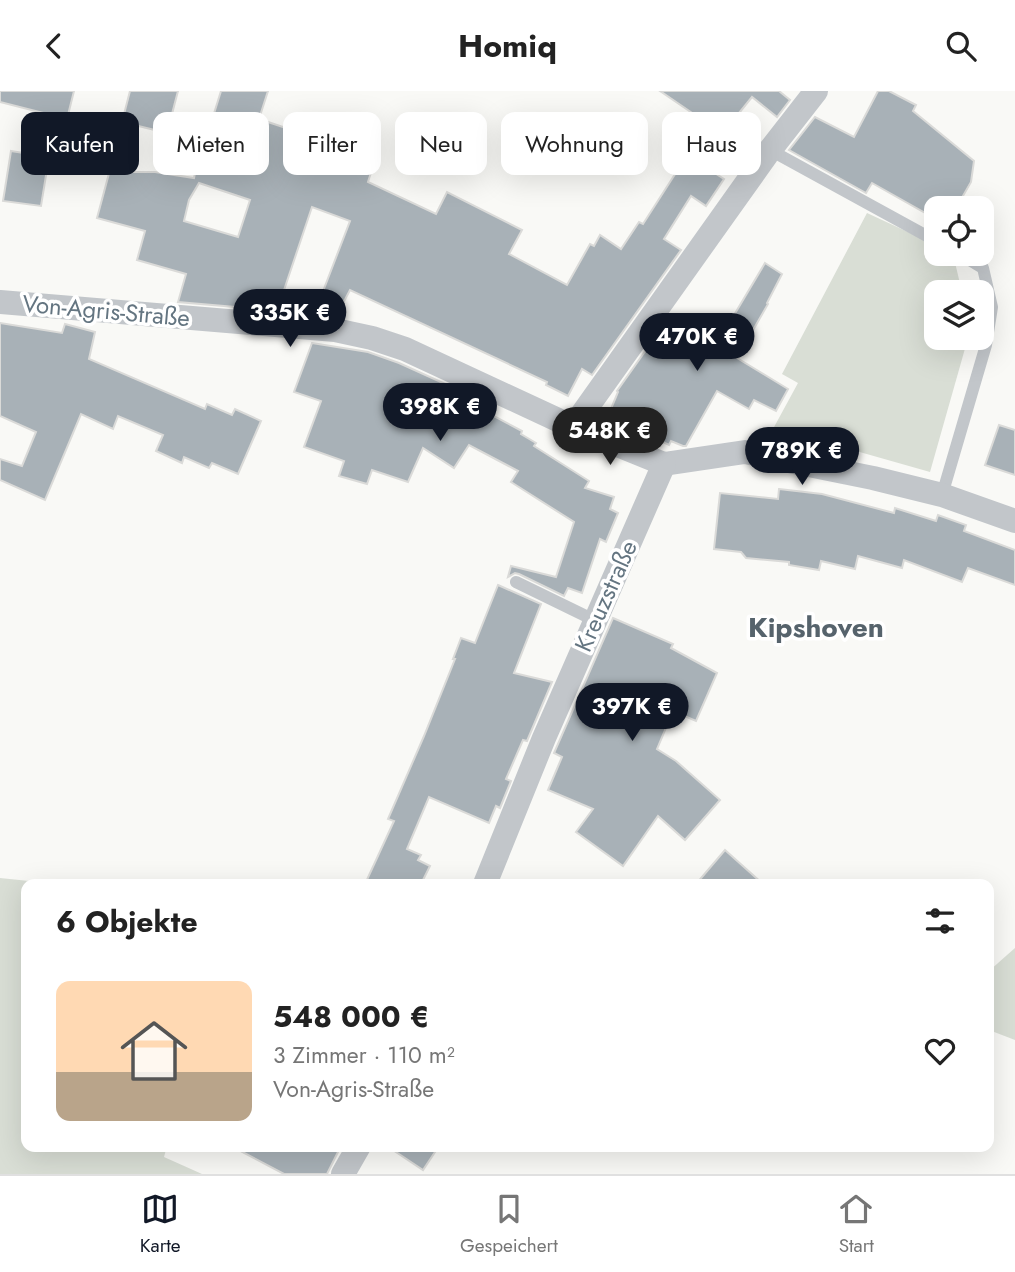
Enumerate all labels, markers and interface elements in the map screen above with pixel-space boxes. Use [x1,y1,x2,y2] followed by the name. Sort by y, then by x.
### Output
[458,23,557,69] text: Homiq
[35,27,73,65] icon: back
[942,27,980,65] icon: search
[21,112,139,175] chip: Kaufen
[153,112,269,175] chip: Mieten
[283,112,381,175] chip: Filter
[395,112,487,175] chip: Neu
[501,112,648,175] chip: Wohnung
[662,112,761,175] chip: Haus
[924,196,994,350] map controls
[924,196,994,266] button: locate
[924,280,994,350] button: layers
[21,286,191,335] street label: Von-Agris-Straße
[233,289,347,349] pin: 335K €
[249,295,331,329] text: 335K €
[640,313,754,373] pin: 470K €
[655,319,739,353] text: 470K €
[383,383,497,443] pin: 398K €
[399,389,481,423] text: 398K €
[553,407,667,467] pin: 548K €
[568,413,652,447] text: 548K €
[745,427,859,487] pin: 789K €
[761,433,843,467] text: 789K €
[565,535,646,657] street label: Kreuzstraße
[748,607,884,648] district label: Kipshoven
[575,683,689,743] pin: 397K €
[592,689,672,723] text: 397K €
[56,900,198,943] text: 6 Objekte
[921,902,959,940] icon: filters
[273,995,429,1038] text: 548 000 €
[112,1009,196,1093] icon: home
[921,1032,959,1070] icon: heart
[273,1038,455,1072] text: 3 Zimmer · 110 m²
[273,1072,434,1106] text: Von-Agris-Straße
[140,1190,181,1259] tab: Karte
[460,1190,558,1259] tab: Gespeichert
[837,1190,875,1259] tab: Start

